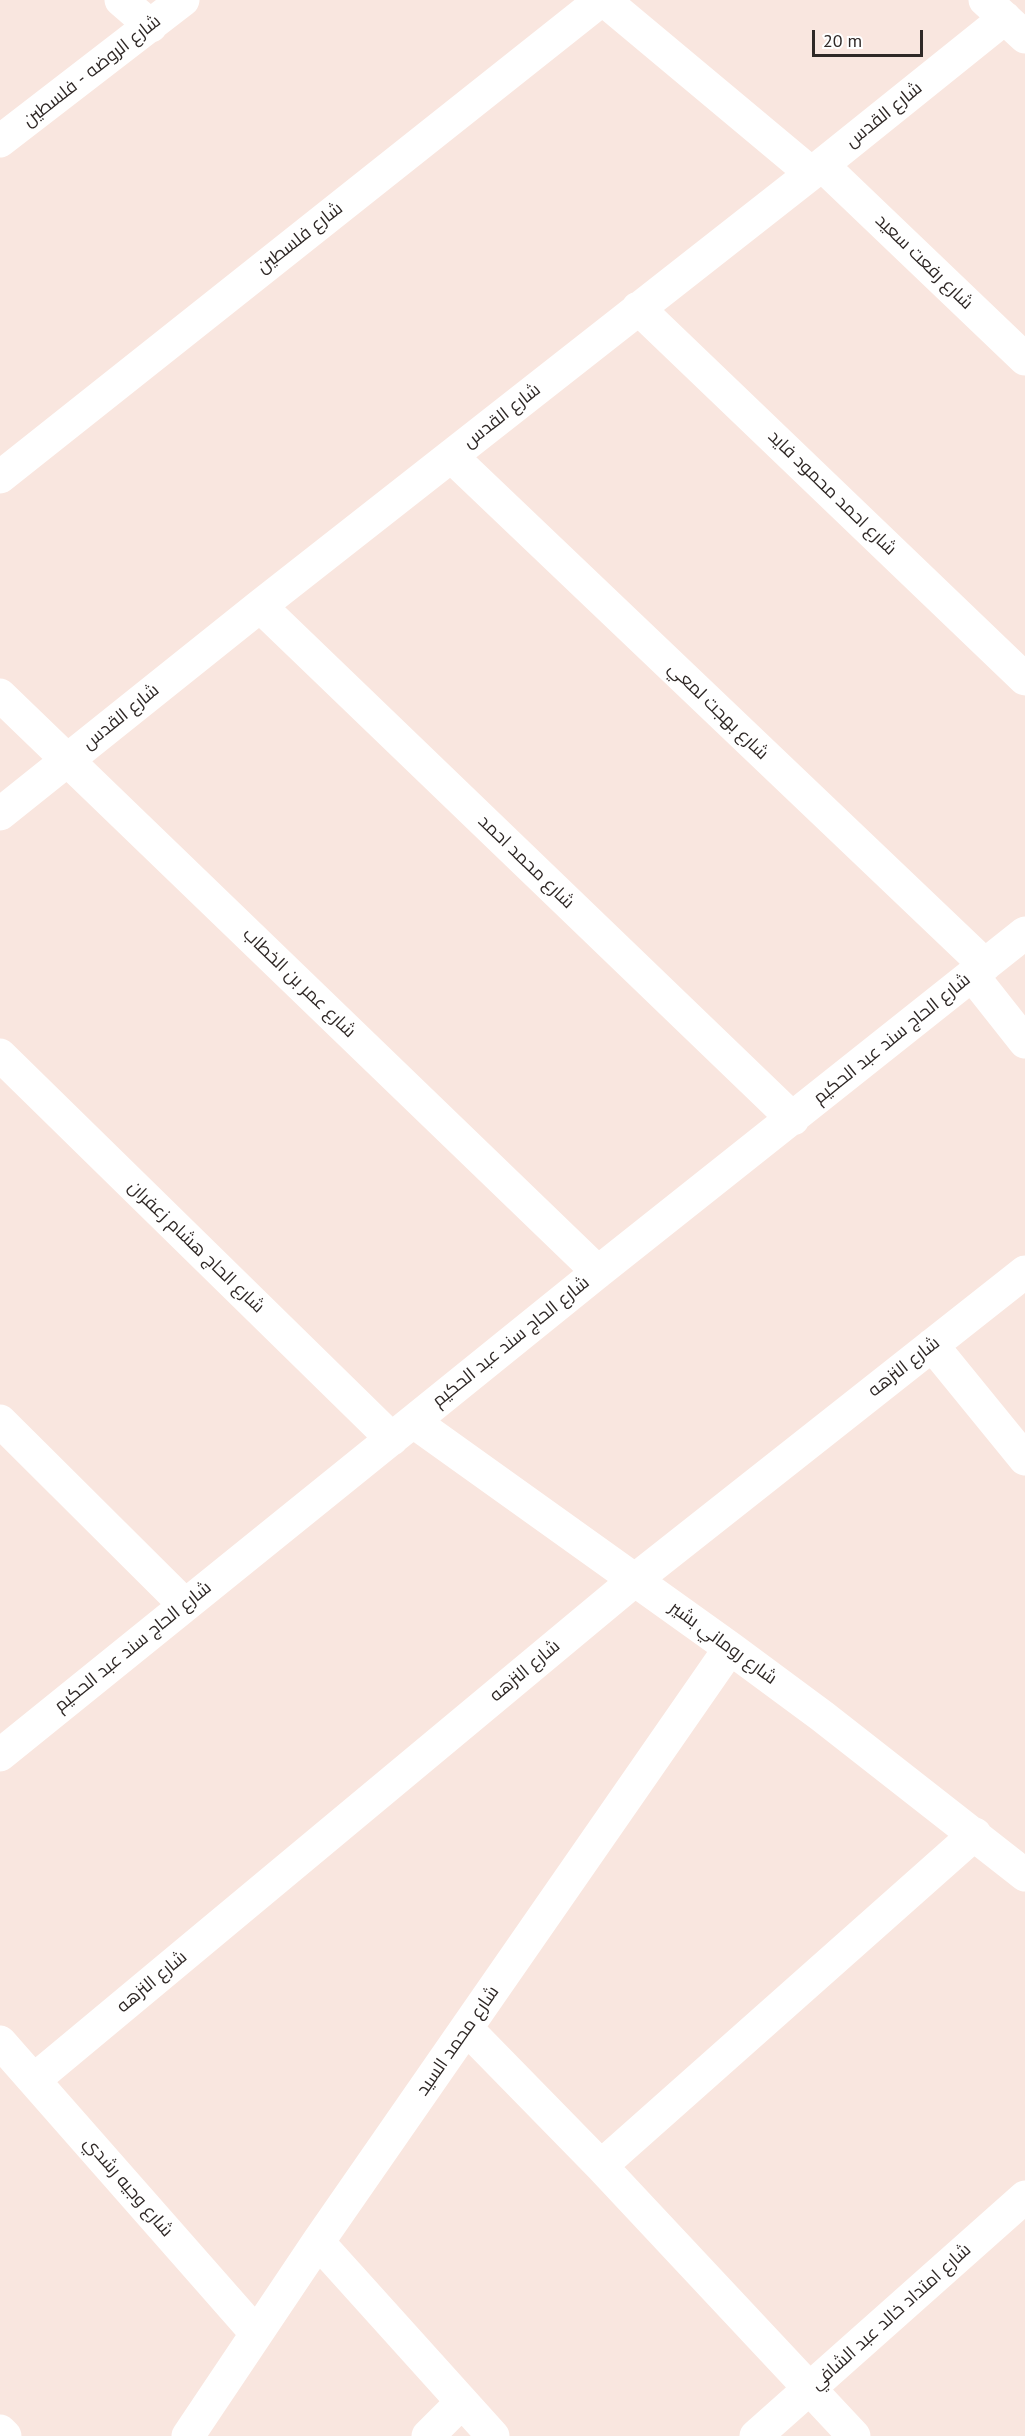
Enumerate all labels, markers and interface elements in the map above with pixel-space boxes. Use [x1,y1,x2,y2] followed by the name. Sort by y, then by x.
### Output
[19,10,165,132] street label: شارع الروضه - فلسطين
[815,18,926,56] scale bar
[823,29,862,52] text: 20 m
[841,78,927,152] street label: شارع القدس
[253,198,347,278] street label: شارع فلسطين
[871,210,977,314] street label: شارع رفعت سعيد
[459,379,545,453] street label: شارع القدس
[763,426,901,560] street label: شارع احمد محمود فايد
[663,658,773,764] street label: شارع بهجت لمعي
[78,680,164,754] street label: شارع القدس
[473,811,579,913] street label: شارع محمد احمد
[238,924,360,1042] street label: شارع عمر بن الخطاب
[809,969,975,1109] street label: شارع الحاج سند عبد الحكيم
[123,1176,269,1318] street label: شارع الحاج هشام زعفران
[428,1272,594,1412] street label: شارع الحاج سند عبد الحكيم
[864,1332,944,1402] street label: شارع النزهه
[50,1577,216,1717] street label: شارع الحاج سند عبد الحكيم
[665,1597,781,1689] street label: شارع روماني بشير
[486,1635,564,1707] street label: شارع النزهه
[113,1946,191,2018] street label: شارع النزهه
[412,1982,504,2100] street label: شارع محمد السيد
[79,2133,177,2241] street label: شارع وجيه رشدي
[806,2239,976,2395] street label: شارع امتداد خالد عبد الشافي

